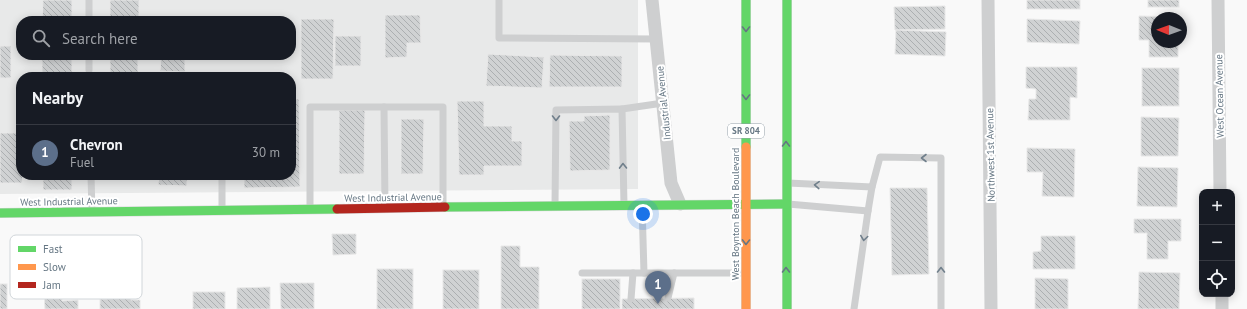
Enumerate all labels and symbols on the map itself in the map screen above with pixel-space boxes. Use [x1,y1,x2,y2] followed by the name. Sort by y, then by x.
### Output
[1151,12,1187,48] north arrow
[742,26,750,32] one-way arrow
[1212,54,1227,138] street label: West Ocean Avenue
[653,65,674,141] street label: Industrial Avenue
[742,94,750,100] one-way arrow
[983,108,998,202] street label: Northwest 1st Avenue
[552,115,560,121] one-way arrow
[728,124,764,138] road number: SR 804
[782,141,790,147] one-way arrow
[729,148,742,280] street label: West Boynton Beach Boulevard
[921,154,927,162] one-way arrow
[619,163,627,169] one-way arrow
[814,180,820,189] one-way arrow
[344,190,442,205] street label: West Industrial Avenue
[20,194,118,209] street label: West Industrial Avenue
[633,204,653,224] your location
[10,235,142,299] legend
[860,235,869,241] one-way arrow
[742,239,750,245] one-way arrow
[43,242,63,256] text: Fast
[43,260,66,274] text: Slow
[782,267,790,273] one-way arrow
[937,267,945,273] one-way arrow
[645,271,671,304] pin: 1
[42,278,61,292] text: Jam

